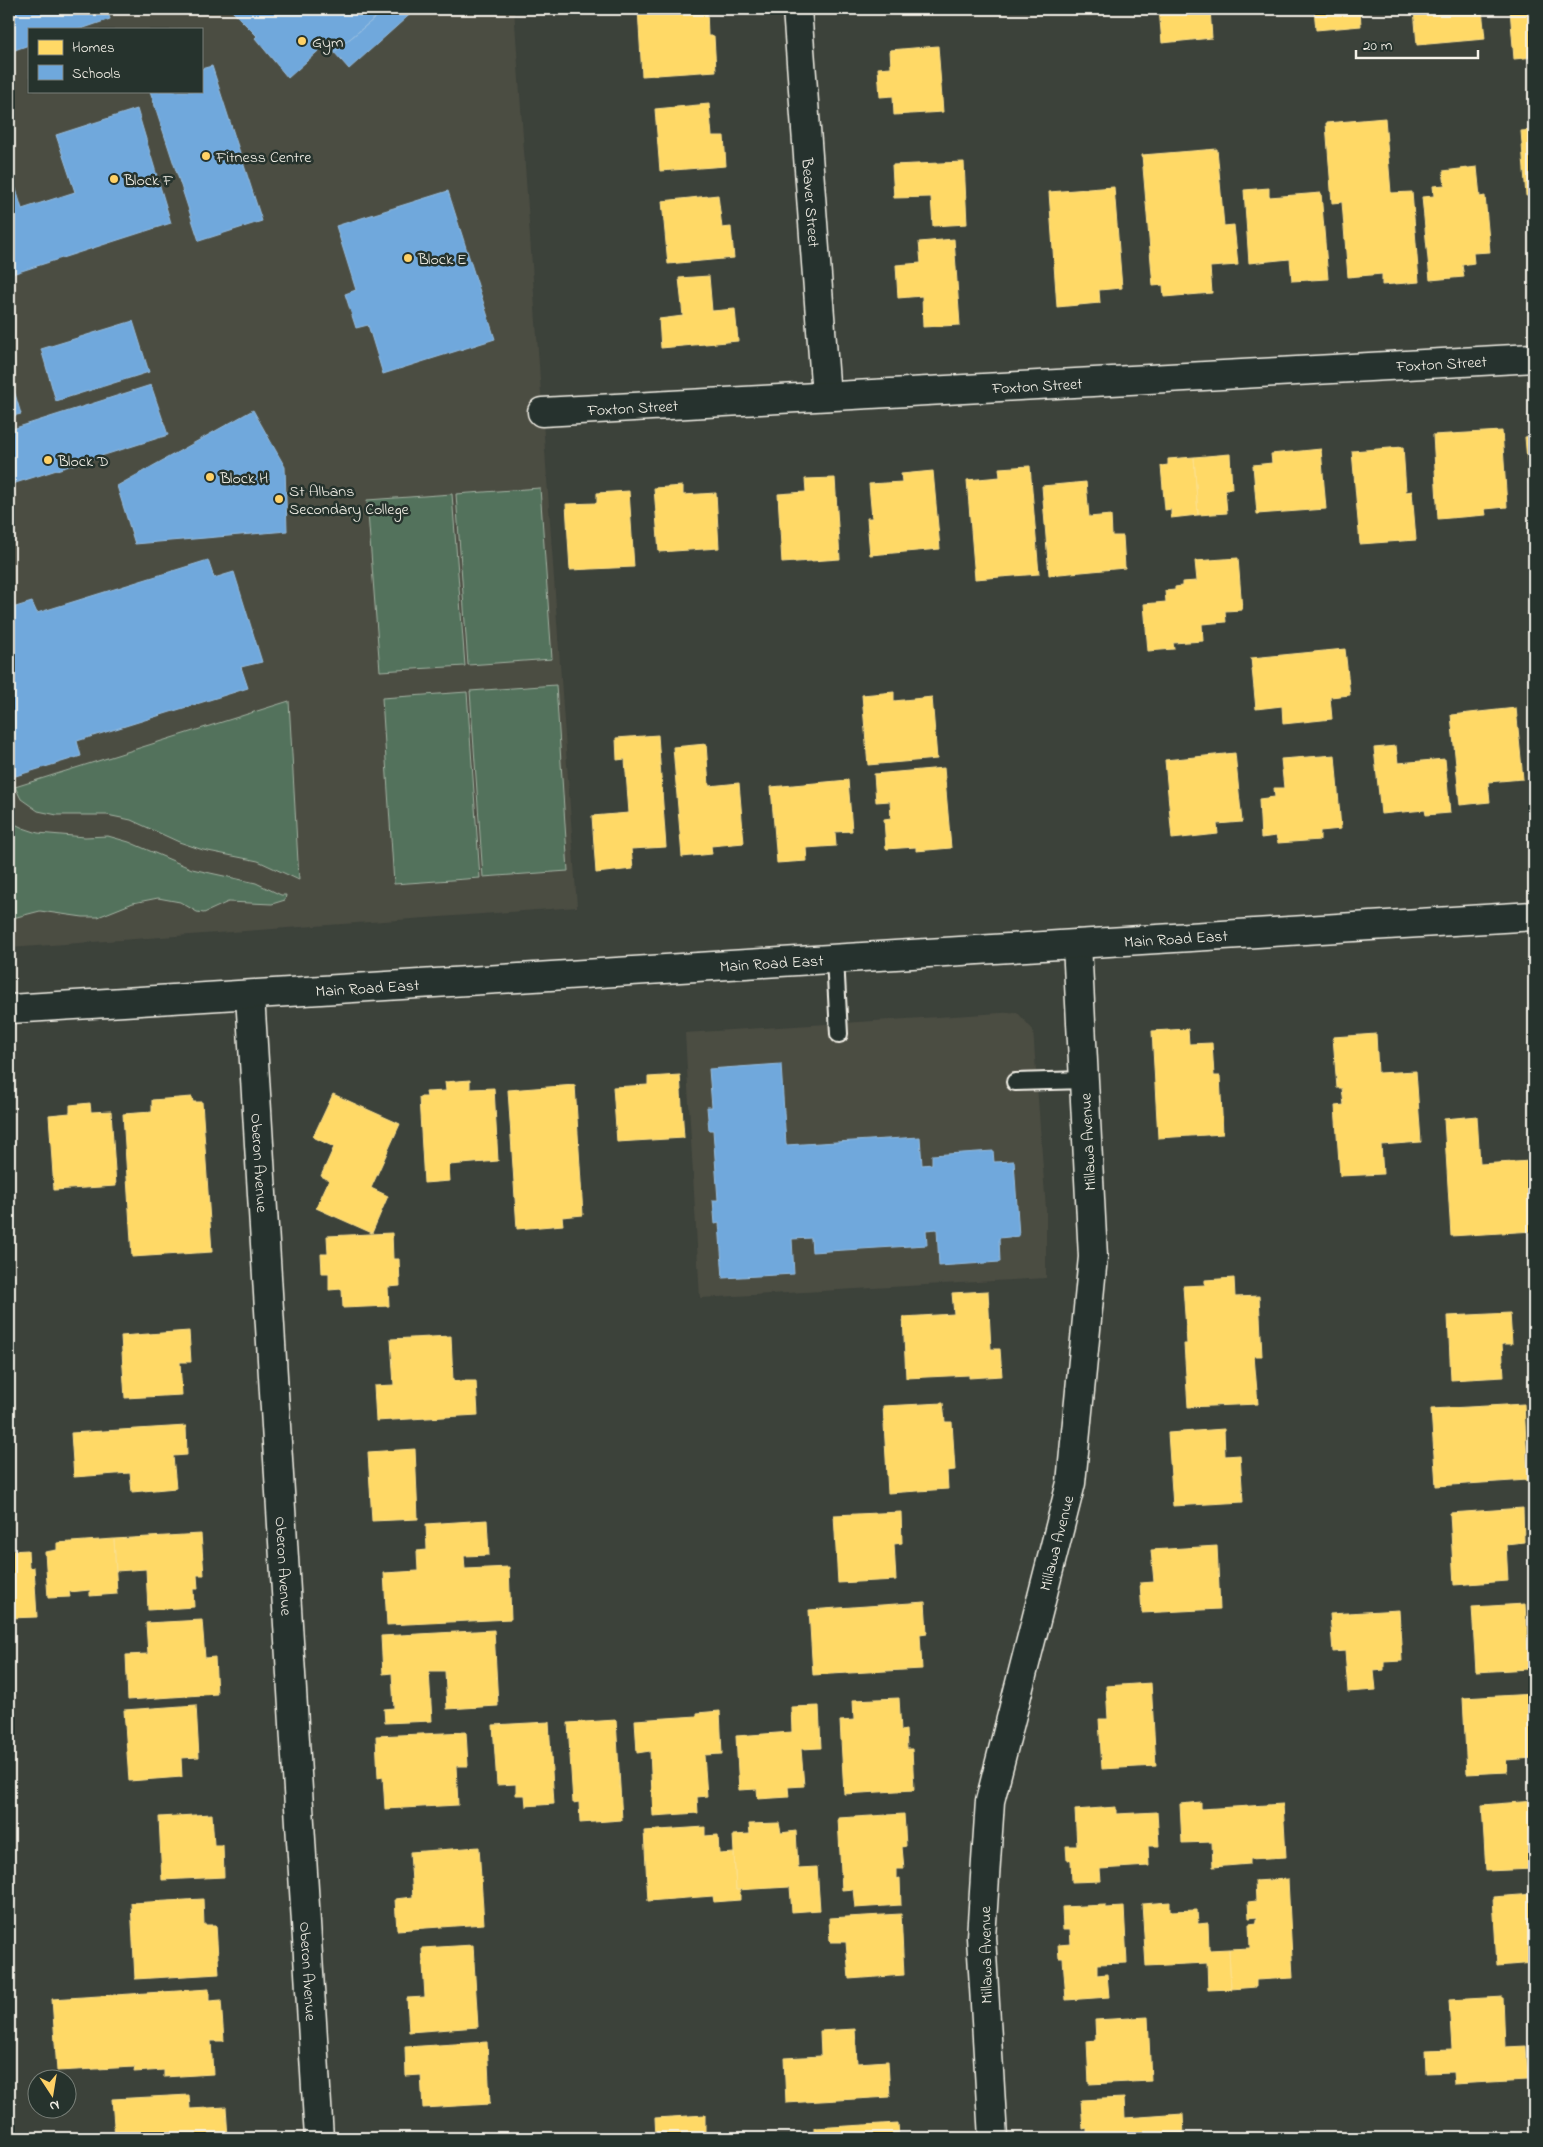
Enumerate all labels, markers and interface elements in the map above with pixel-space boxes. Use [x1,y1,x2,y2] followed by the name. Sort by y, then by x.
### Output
[28,28,202,92] legend
[1356,28,1478,60] scale bar
[312,31,343,55] place label: Gym
[296,35,308,47] marker: Gym
[1363,35,1393,57] text: 20 m
[72,37,115,59] text: Homes
[72,63,121,85] text: Schools
[215,146,312,170] place label: Fitness Centre
[200,150,212,162] marker: Fitness Centre
[794,156,825,249] street label: Beaver Street
[123,169,174,193] place label: Block F
[108,173,120,185] marker: Block F
[417,248,467,272] place label: Block E
[402,252,414,264] marker: Block E
[1395,351,1488,380] street label: Foxton Street
[991,373,1084,402] street label: Foxton Street
[586,395,679,424] street label: Foxton Street
[57,450,109,474] place label: Block D
[42,454,54,466] marker: Block D
[219,467,268,491] place label: Block H
[204,471,216,483] marker: Block H
[289,480,410,522] place label: St Albans Secondary College
[273,493,285,505] marker: St Albans Secondary College
[1123,925,1229,955] street label: Main Road East
[719,949,825,980] street label: Main Road East
[315,974,421,1004] street label: Main Road East
[1074,1092,1104,1191] street label: Millawa Avenue
[243,1113,273,1214] street label: Oberon Avenue
[1034,1492,1082,1594] street label: Millawa Avenue
[268,1516,297,1617] street label: Oberon Avenue
[974,1905,1000,2004] street label: Millawa Avenue
[292,1921,322,2022] street label: Oberon Avenue
[28,2070,78,2120] north arrow
[48,2094,61,2117] text: N

